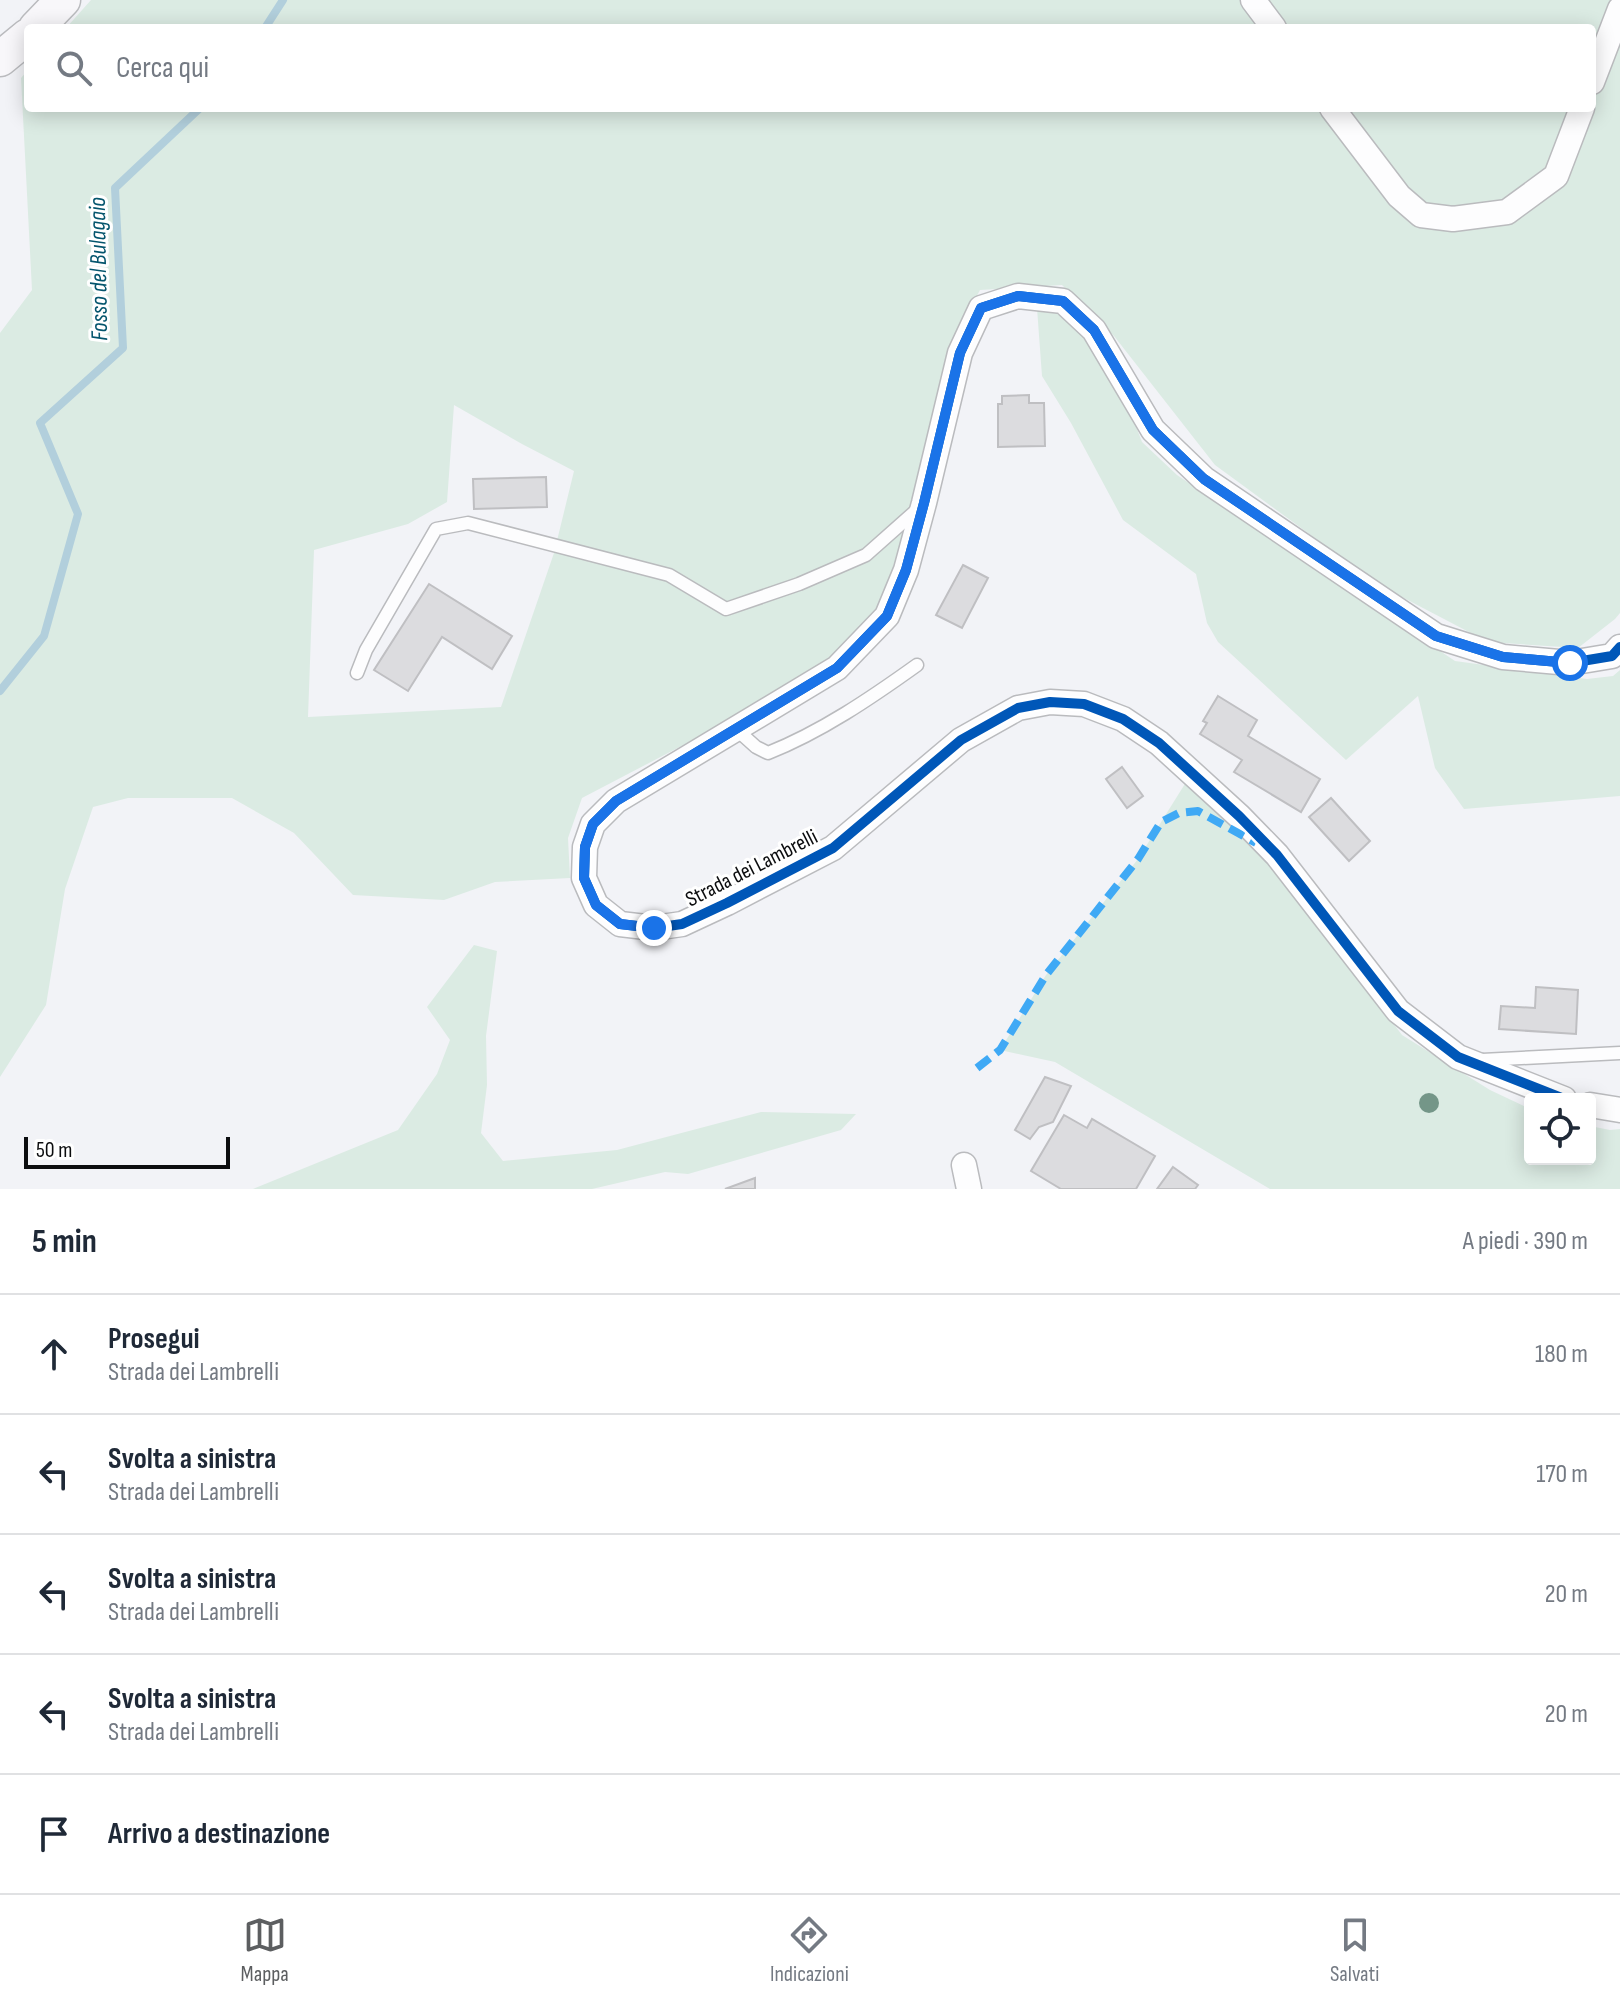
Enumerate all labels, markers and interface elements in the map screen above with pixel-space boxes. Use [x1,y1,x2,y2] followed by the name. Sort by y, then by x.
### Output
[24,24,1596,112] search box
[52,46,96,90] icon: search
[116,50,209,86] text: Cerca qui
[83,197,114,341] water label: Fosso del Bulagaio
[1552,645,1588,681] route start
[681,823,822,913] street label: Strada dei Lambrelli
[636,910,672,946] route end
[1524,1093,1596,1165] map controls
[1524,1093,1596,1165] button: locate
[24,1133,230,1169] scale bar
[36,1137,72,1164] text: 50 m
[32,1221,97,1262] text: 5 min
[1463,1226,1588,1257] text: A piedi · 390 m
[108,1321,200,1357] text: Prosegui
[32,1332,76,1376] icon: ahead
[1535,1339,1588,1370] text: 180 m
[108,1357,279,1388] text: Strada dei Lambrelli
[108,1441,276,1477] text: Svolta a sinistra
[32,1452,76,1496] icon: left
[1536,1459,1588,1490] text: 170 m
[108,1477,279,1508] text: Strada dei Lambrelli
[108,1561,276,1597] text: Svolta a sinistra
[32,1572,76,1616] icon: left
[1545,1579,1588,1610] text: 20 m
[108,1597,279,1628] text: Strada dei Lambrelli
[108,1681,276,1717] text: Svolta a sinistra
[32,1692,76,1736] icon: left
[1545,1699,1588,1730] text: 20 m
[108,1717,279,1748] text: Strada dei Lambrelli
[32,1812,76,1856] icon: arrive
[108,1816,330,1852] text: Arrivo a destinazione
[241,1913,289,1988] tab: Mappa
[770,1913,849,1988] tab: Indicazioni
[1330,1913,1379,1988] tab: Salvati

